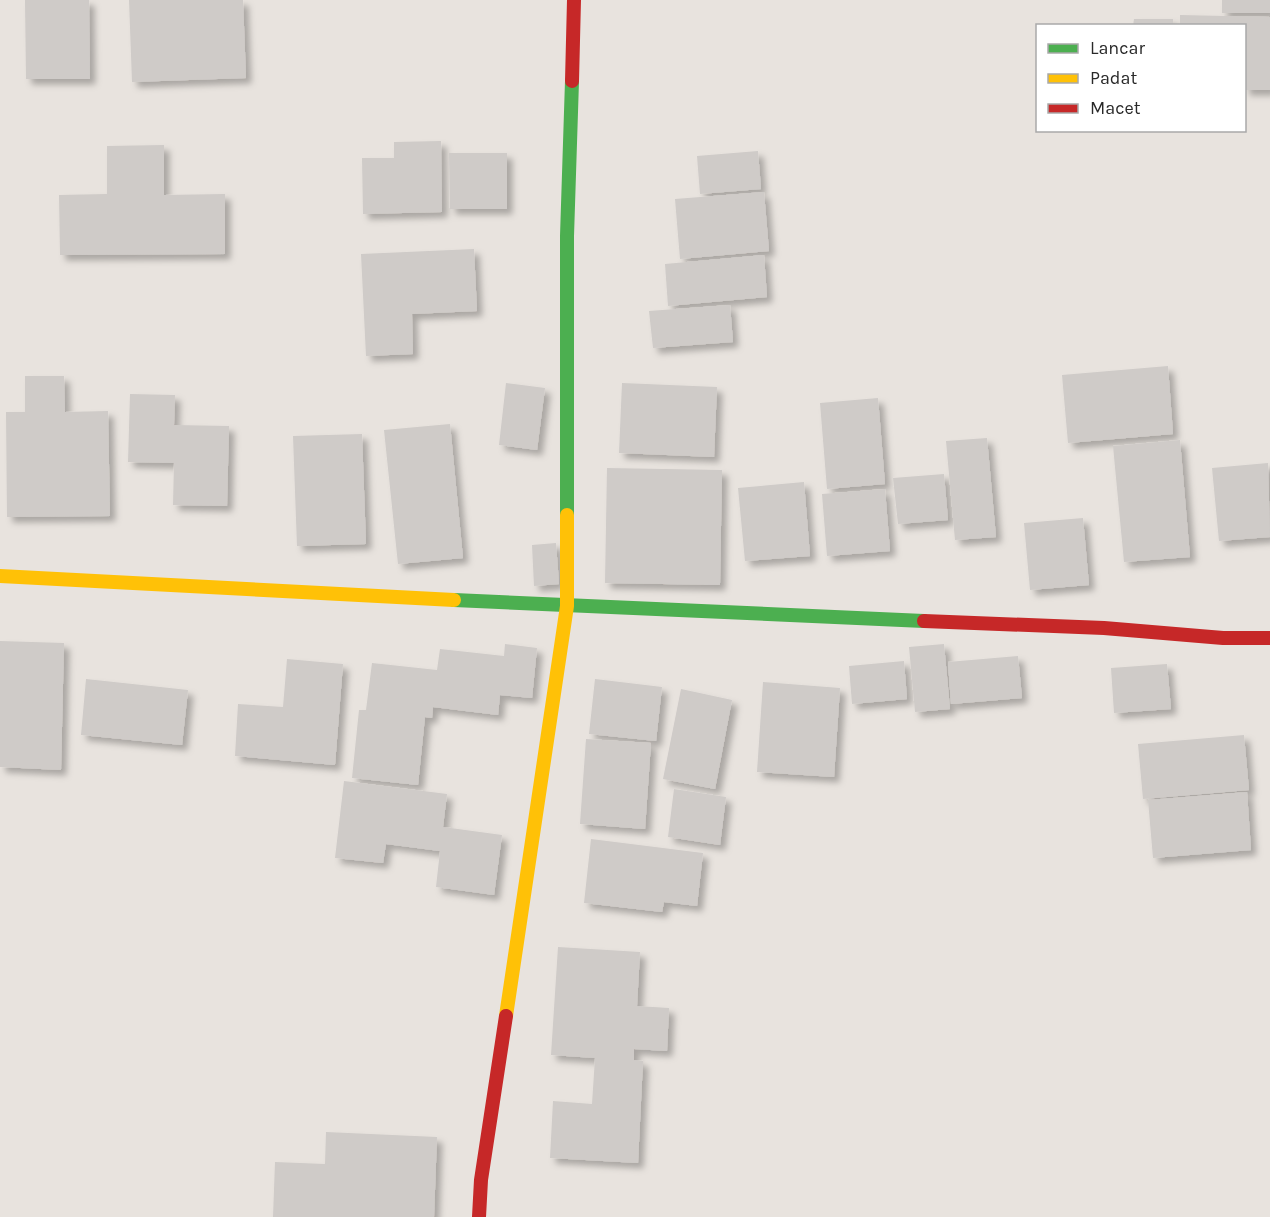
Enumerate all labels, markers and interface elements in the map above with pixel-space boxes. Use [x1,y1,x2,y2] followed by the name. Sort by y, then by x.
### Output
[1036,24,1246,132] legend
[1090,37,1145,59] text: Lancar
[1090,67,1137,89] text: Padat
[1090,97,1141,119] text: Macet

